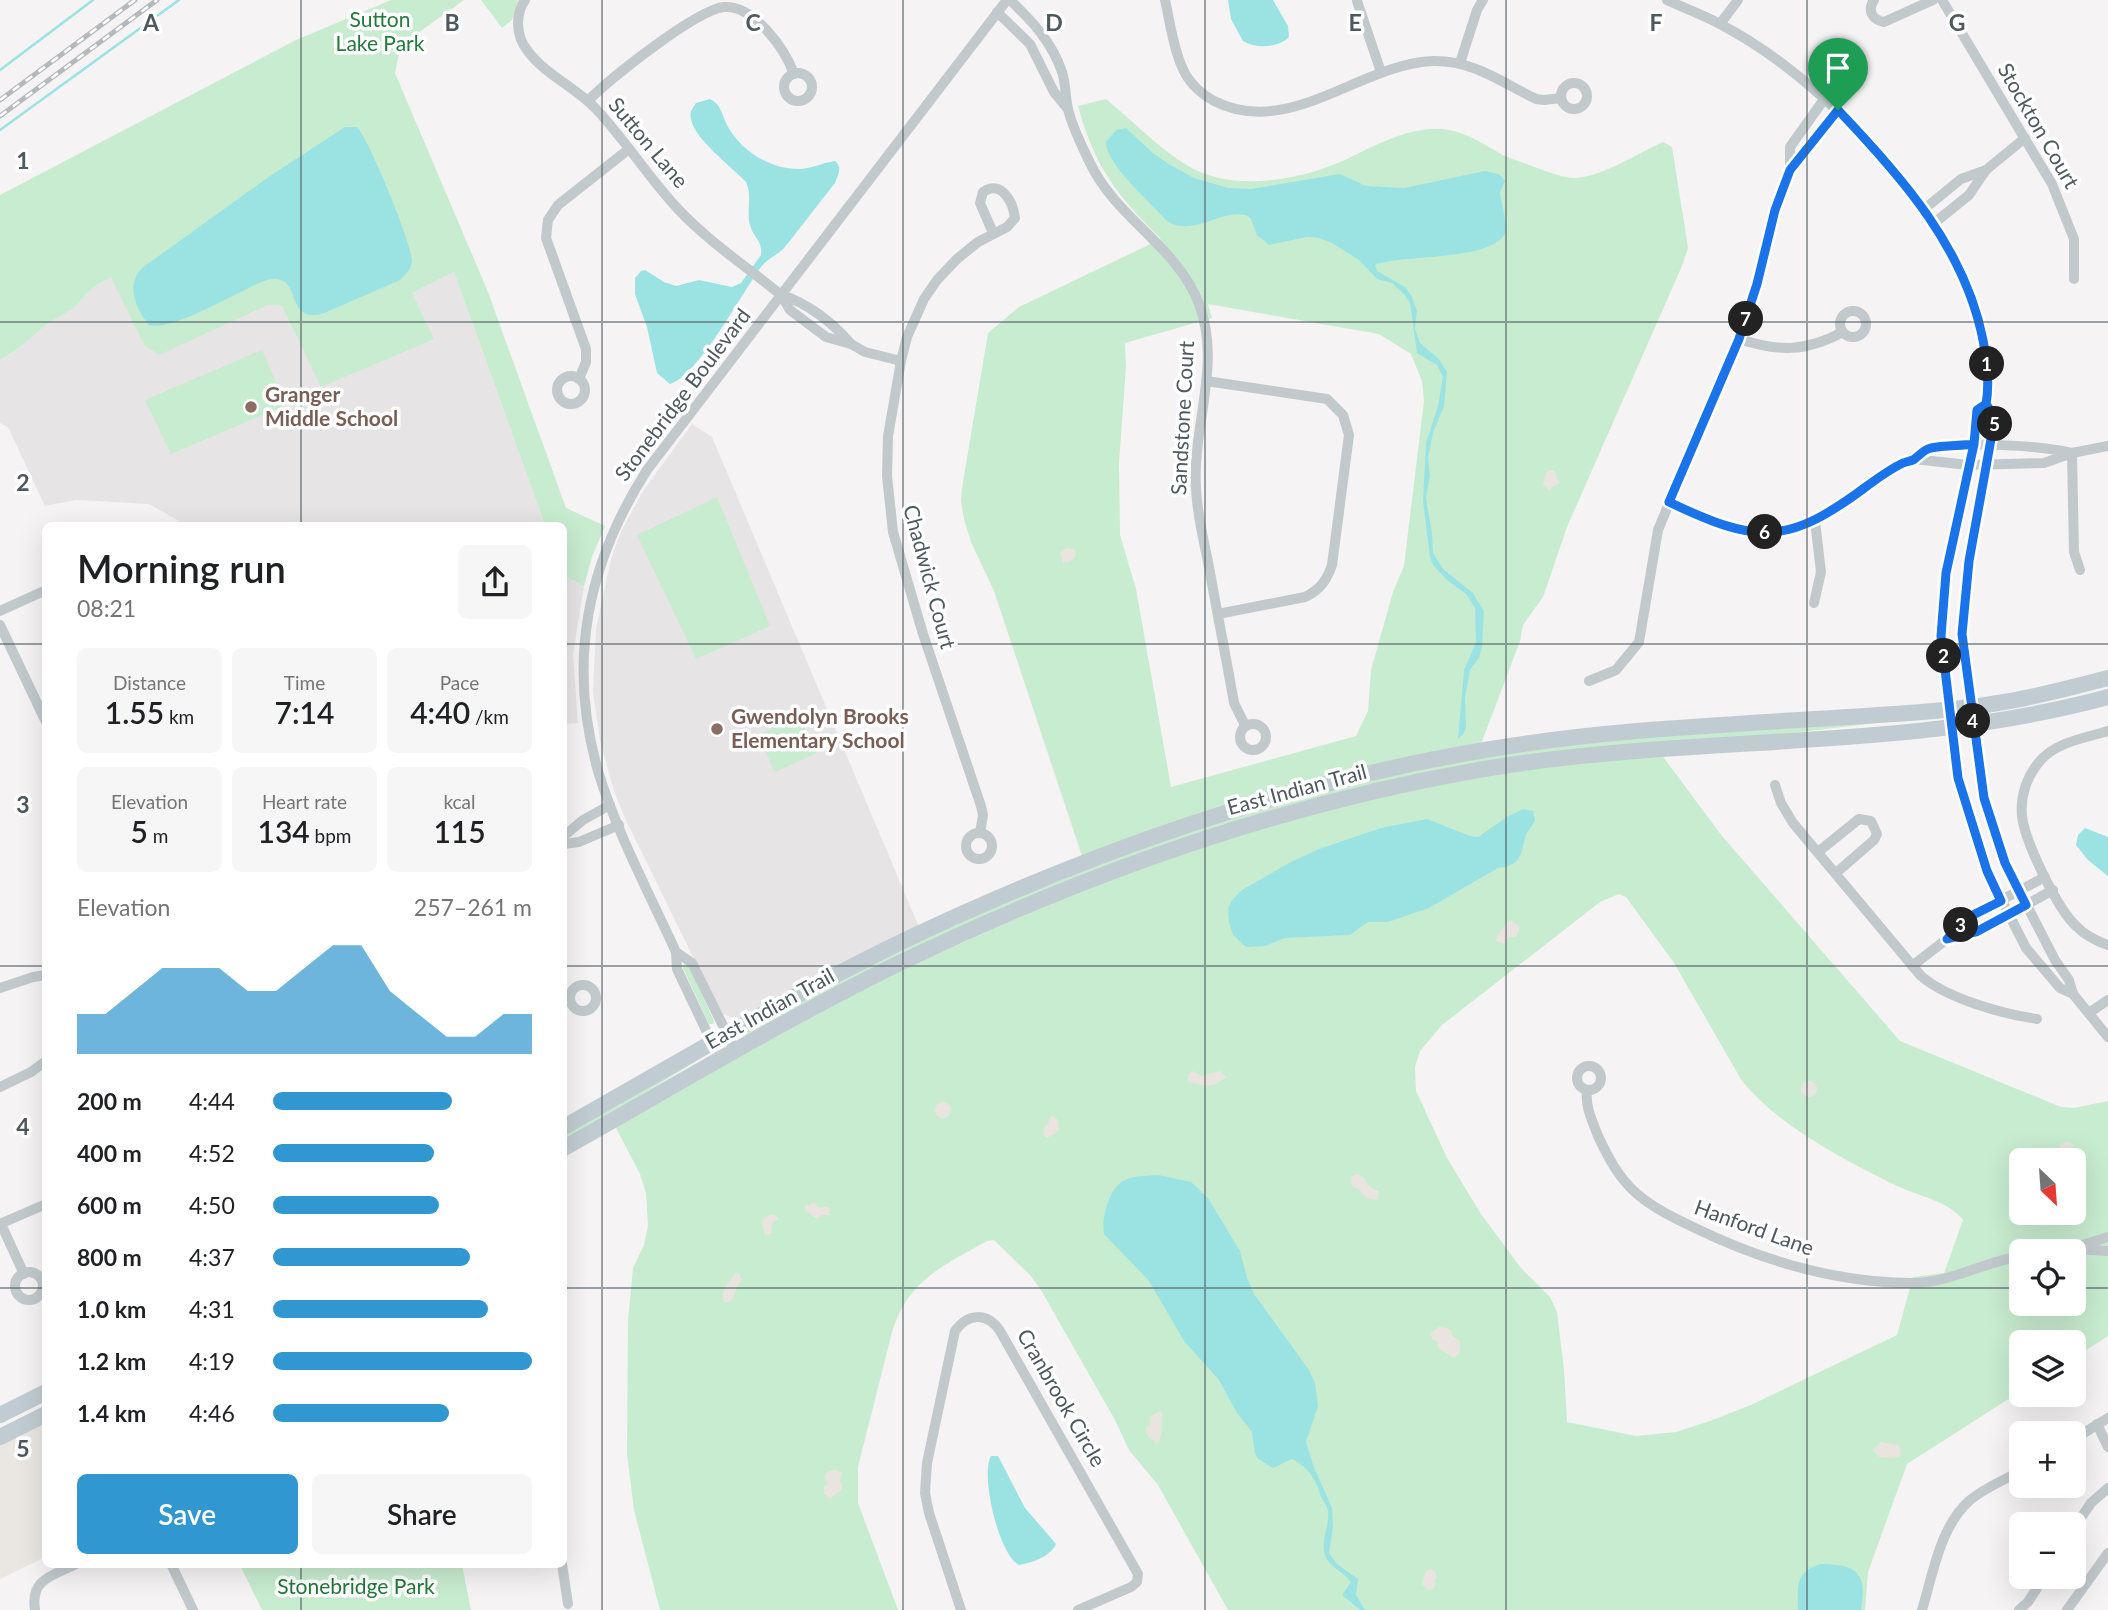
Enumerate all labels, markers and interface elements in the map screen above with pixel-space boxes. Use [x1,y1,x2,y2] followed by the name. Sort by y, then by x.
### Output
[336,6,425,55] park label: Sutton Lake Park
[142,8,160,36] text: A
[444,8,460,36] text: B
[745,8,761,36] text: C
[1045,8,1063,36] text: D
[1348,8,1362,36] text: E
[1649,8,1663,36] text: F
[1949,8,1965,36] text: G
[1808,38,1868,110] pin
[1819,49,1857,87] icon: arrive
[1993,58,2085,193] street label: Stockton Court
[604,92,694,192] street label: Sutton Lane
[16,146,30,174] text: 1
[1728,302,1764,336] pin: 7
[609,303,755,485] street label: Stonebridge Boulevard
[1740,307,1751,330] text: 7
[1165,340,1198,496] street label: Sandstone Court
[1969,346,2004,382] pin: 1
[1981,352,1992,375] text: 1
[265,381,398,430] place label: Granger Middle School
[243,399,259,415] marker: Granger Middle School
[1978,406,2012,442] pin: 5
[1989,412,2000,435] text: 5
[16,468,30,496] text: 2
[899,502,962,652] street label: Chadwick Court
[1748,514,1782,550] pin: 6
[1759,520,1770,543] text: 6
[77,545,286,591] text: Morning run
[458,545,532,619] button: share
[77,594,136,622] text: 08:21
[1926,638,1962,674] pin: 2
[1938,644,1949,667] text: 2
[113,671,186,694] text: Distance
[284,671,325,694] text: Time
[440,671,479,694] text: Pace
[105,694,164,730] text: 1.55
[275,694,334,730] text: 7:14
[410,694,470,730] text: 4:40
[731,703,909,752] place label: Gwendolyn Brooks Elementary School
[1955,704,1990,738] pin: 4
[164,705,194,728] text: km
[470,705,509,728] text: /km
[1967,709,1978,732] text: 4
[709,721,725,737] marker: Gwendolyn Brooks Elementary School
[1224,758,1369,819] street label: East Indian Trail
[16,790,30,818] text: 3
[111,790,188,813] text: Elevation
[262,790,347,813] text: Heart rate
[443,790,476,813] text: kcal
[131,813,148,849] text: 5
[258,813,310,849] text: 134
[433,813,486,849] text: 115
[148,824,168,847] text: m
[310,824,351,847] text: bpm
[77,893,170,921] text: Elevation
[414,893,532,921] text: 257–261 m
[1944,908,1979,942] pin: 3
[1955,913,1966,936] text: 3
[700,962,838,1053] street label: East Indian Trail
[77,1087,142,1115] text: 200 m
[189,1087,235,1115] text: 4:44
[16,1112,30,1140] text: 4
[77,1139,142,1167] text: 400 m
[189,1139,235,1167] text: 4:52
[2009,1148,2086,1225] north arrow
[2009,1148,2086,1589] map controls
[77,1191,142,1219] text: 600 m
[189,1191,235,1219] text: 4:50
[1691,1193,1818,1260] street label: Hanford Lane
[2009,1239,2086,1316] button: locate
[77,1243,142,1271] text: 800 m
[189,1243,235,1271] text: 4:37
[77,1295,146,1323] text: 1.0 km
[189,1295,235,1323] text: 4:31
[1013,1324,1112,1471] street label: Cranbrook Circle
[2009,1330,2086,1407] button: layers
[77,1347,146,1375] text: 1.2 km
[189,1347,235,1375] text: 4:19
[77,1399,146,1427] text: 1.4 km
[189,1399,235,1427] text: 4:46
[2009,1421,2086,1498] button: +
[16,1434,30,1462] text: 5
[77,1474,298,1554] button: Save
[312,1474,532,1554] button: Share
[2009,1512,2086,1589] button: −
[277,1573,435,1598] park label: Stonebridge Park

